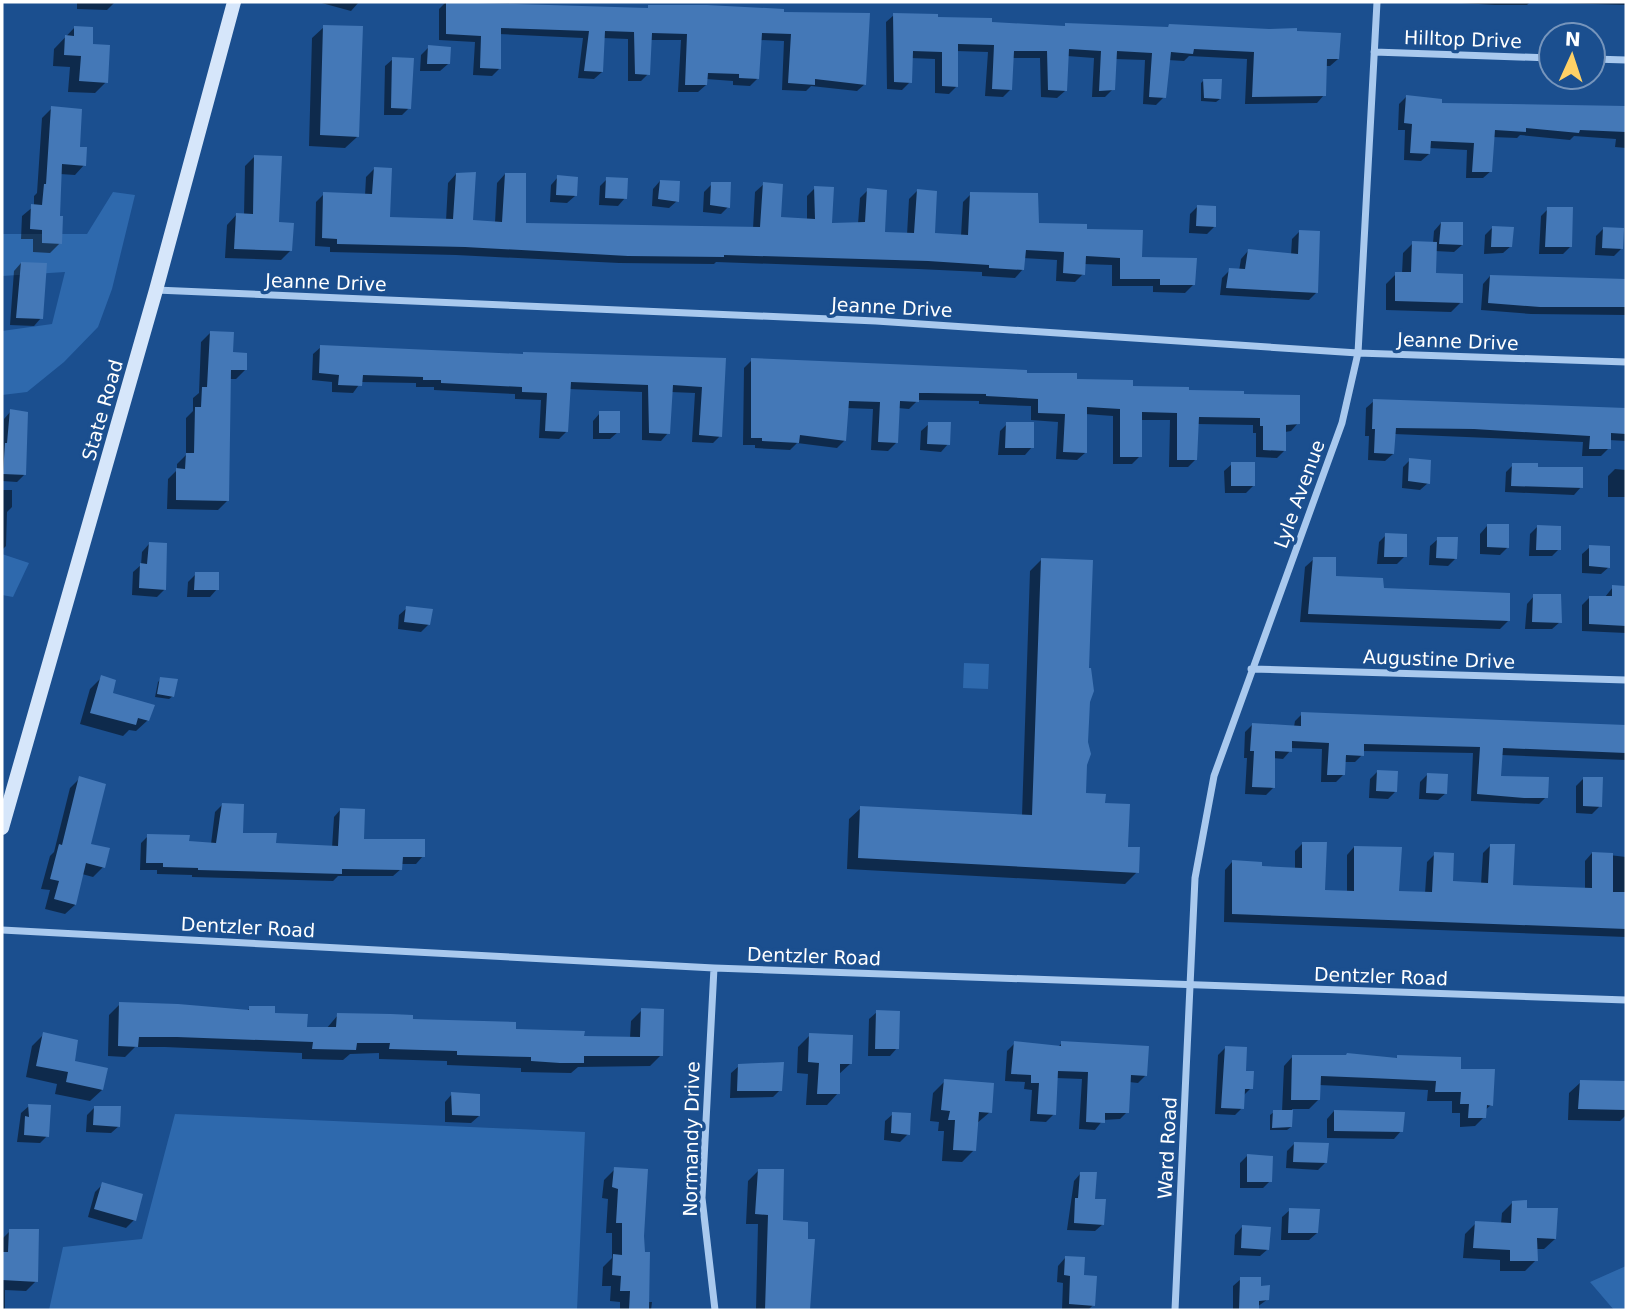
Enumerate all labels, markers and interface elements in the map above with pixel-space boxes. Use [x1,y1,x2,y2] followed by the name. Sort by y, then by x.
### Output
[1537,21,1607,91] north arrow
[1404,26,1522,52] street label: Hilltop Drive
[1564,28,1581,50] text: N
[264,269,387,295] street label: Jeanne Drive
[830,293,953,321] street label: Jeanne Drive
[1396,328,1519,354] street label: Jeanne Drive
[77,357,127,463] street label: State Road
[1269,437,1329,551] street label: Lyle Avenue
[1363,645,1515,673] street label: Augustine Drive
[180,913,316,941] street label: Dentzler Road
[747,943,881,969] street label: Dentzler Road
[1314,963,1448,989] street label: Dentzler Road
[679,1061,703,1217] street label: Normandy Drive
[1153,1096,1181,1200] street label: Ward Road

